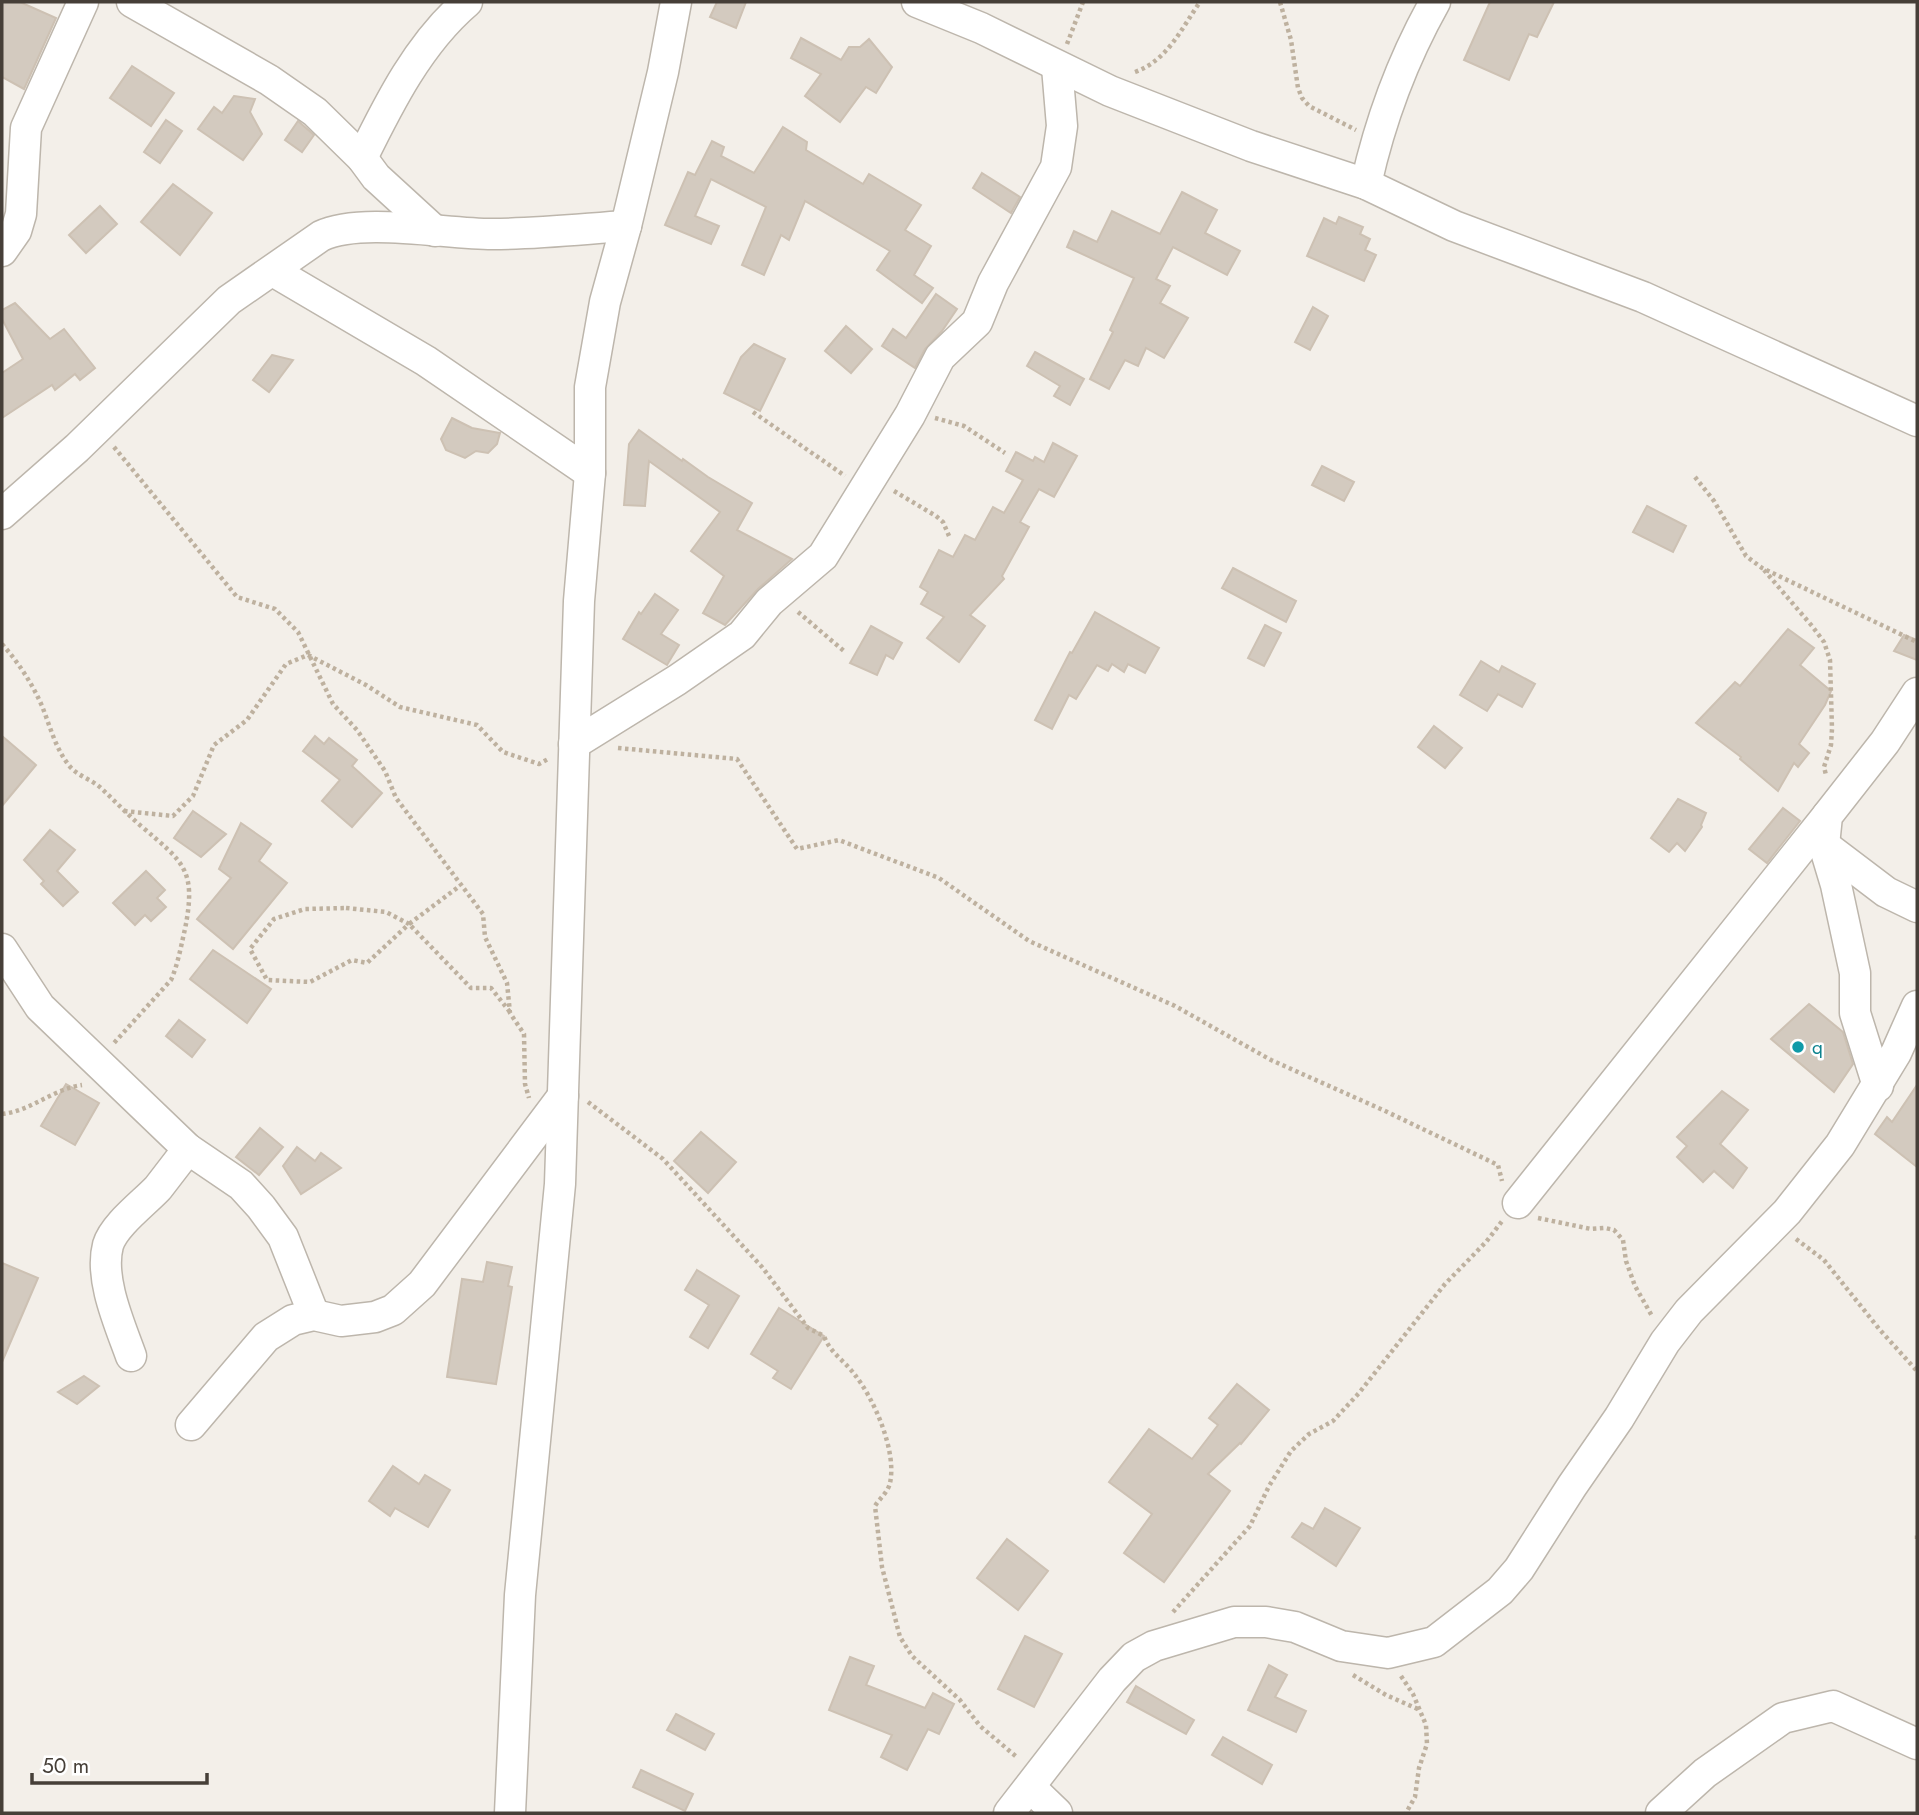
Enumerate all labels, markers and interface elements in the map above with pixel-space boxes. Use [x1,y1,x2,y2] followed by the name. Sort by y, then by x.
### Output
[1812,1034,1823,1061] place label: q
[1790,1039,1806,1055] marker: q
[32,1742,206,1786] scale bar
[42,1751,89,1781] text: 50 m

